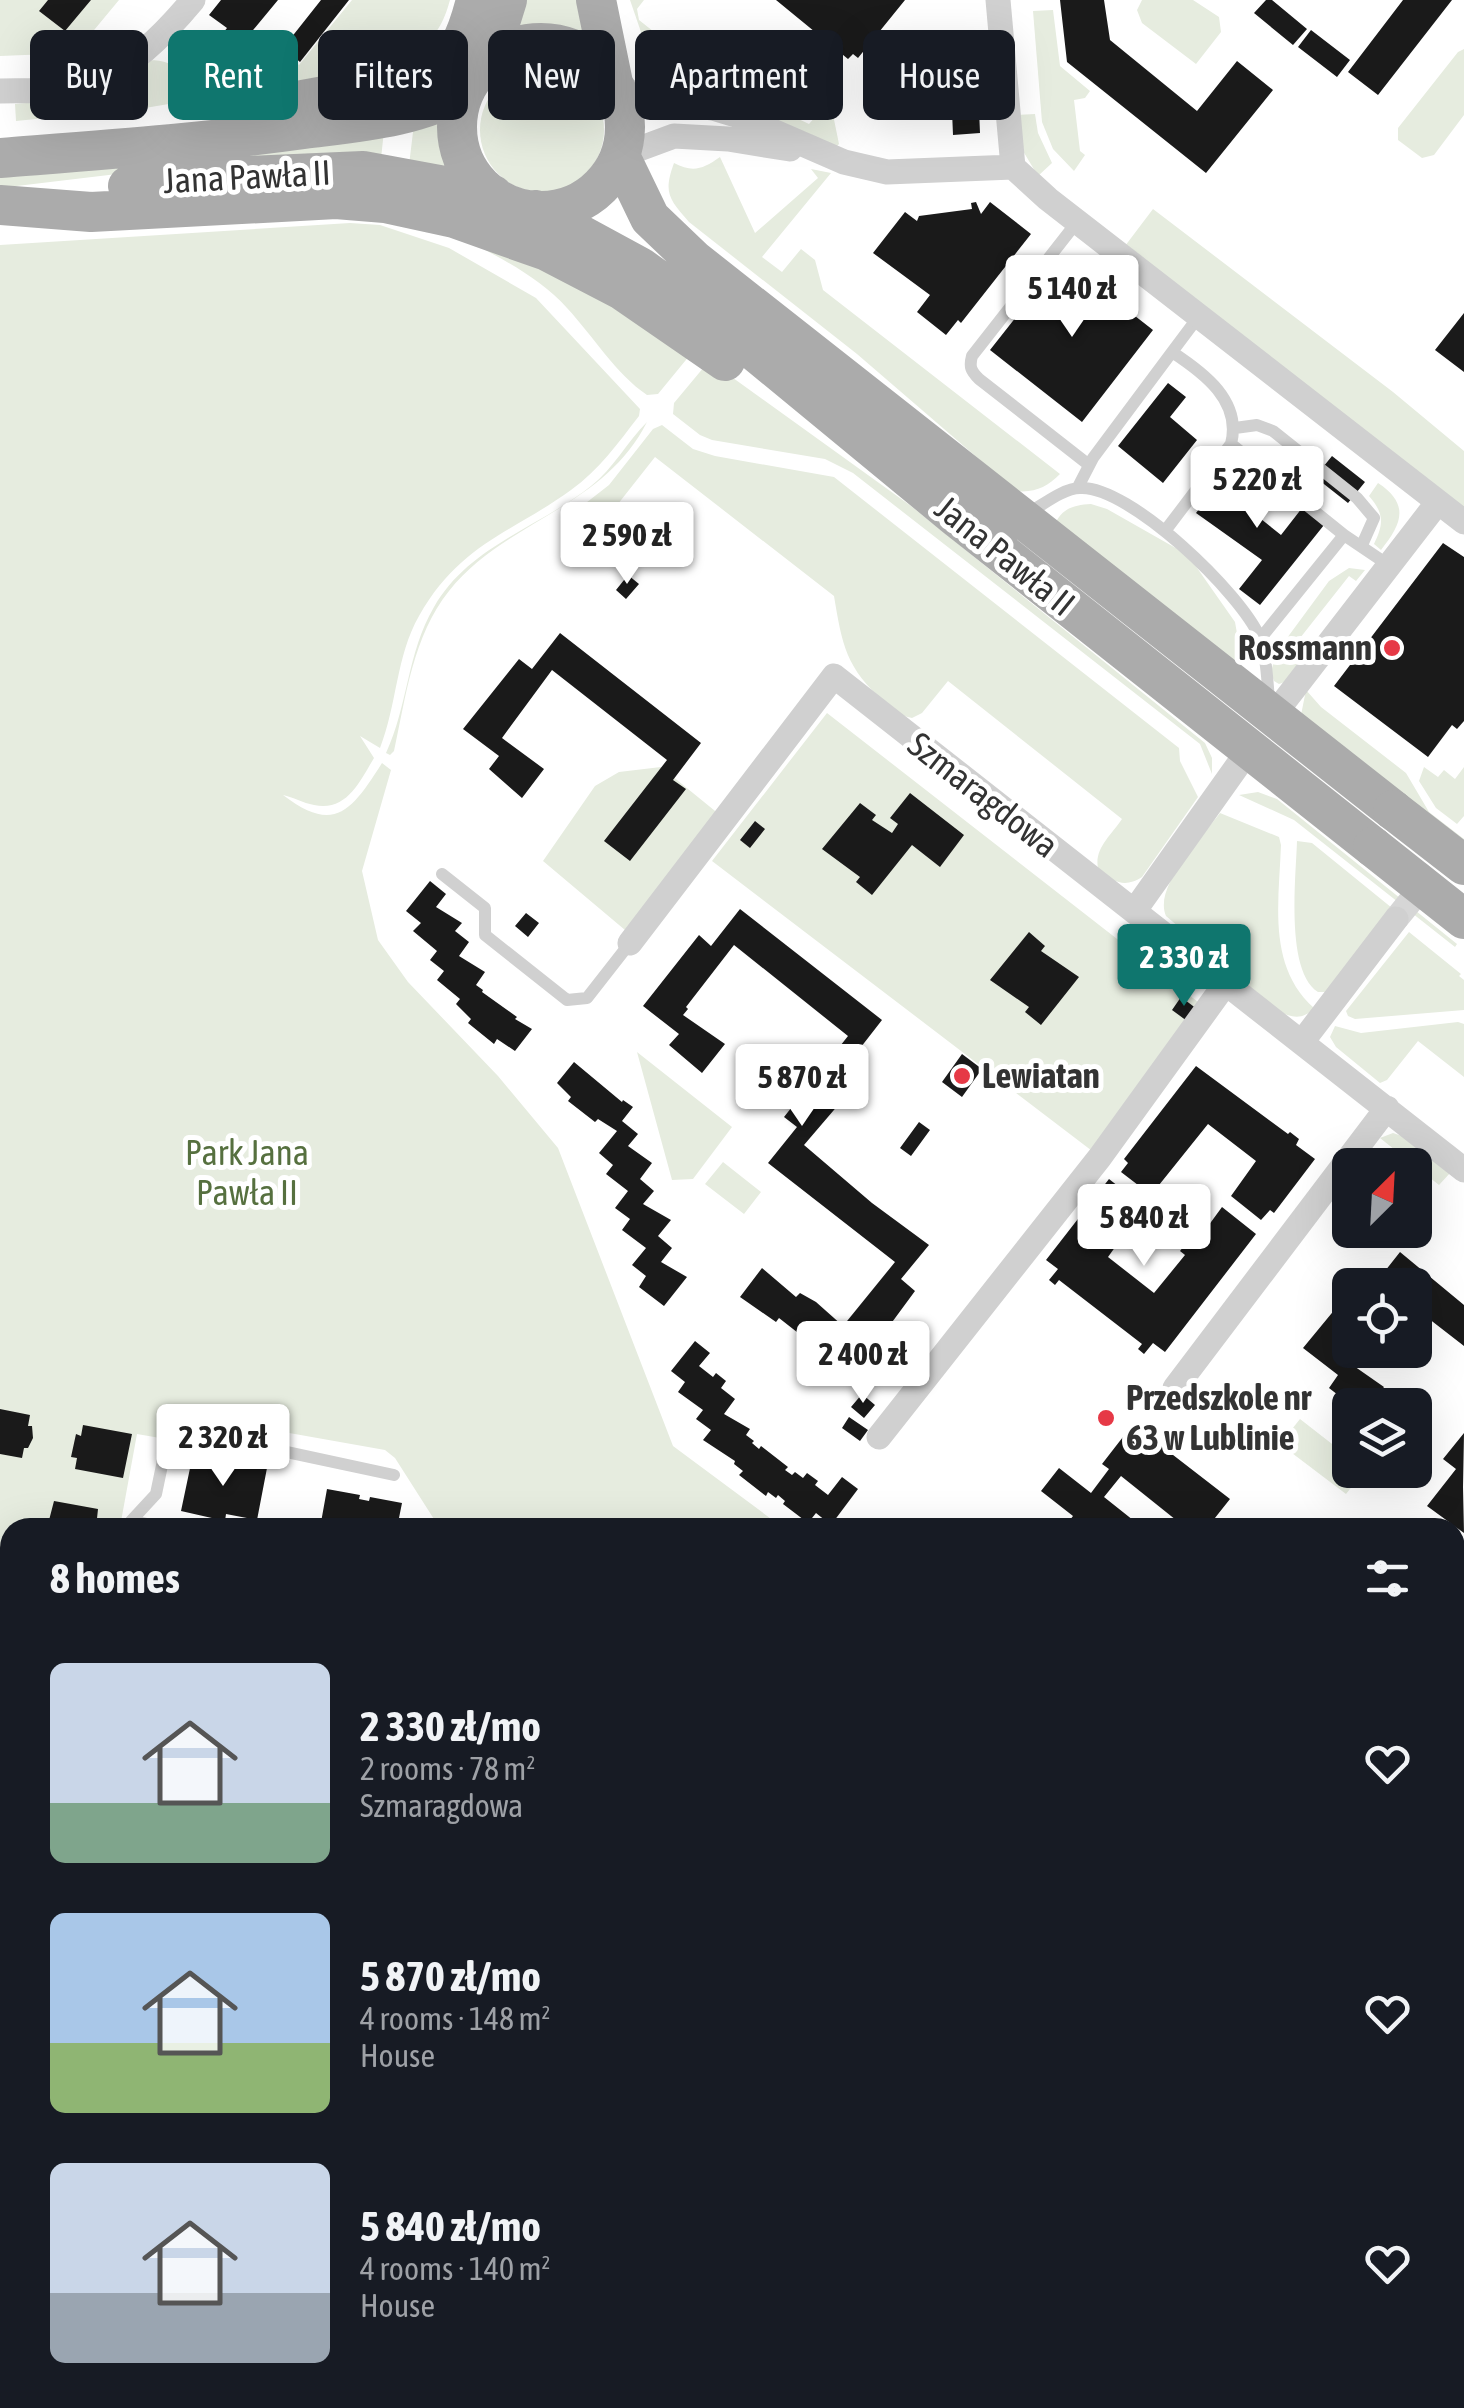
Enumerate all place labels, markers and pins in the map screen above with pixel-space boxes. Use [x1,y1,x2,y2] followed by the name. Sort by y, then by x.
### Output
[969,255,1175,340] pin: 5 140 zł
[1154,446,1360,531] pin: 5 220 zł
[524,502,730,587] pin: 2 590 zł
[1238,627,1372,667] place label: Rossmann
[1381,637,1403,659] marker: Rossmann
[1081,924,1287,1009] pin: 2 330 zł
[699,1044,905,1129] pin: 5 870 zł
[982,1055,1100,1095] place label: Lewiatan
[951,1065,973,1087] marker: Lewiatan
[1041,1184,1247,1269] pin: 5 840 zł
[760,1321,966,1406] pin: 2 400 zł
[1126,1377,1312,1457] place label: Przedszkole nr 63 w Lublinie
[120,1404,326,1489] pin: 2 320 zł
[1095,1407,1117,1429] marker: Przedszkole nr 63 w Lublinie

